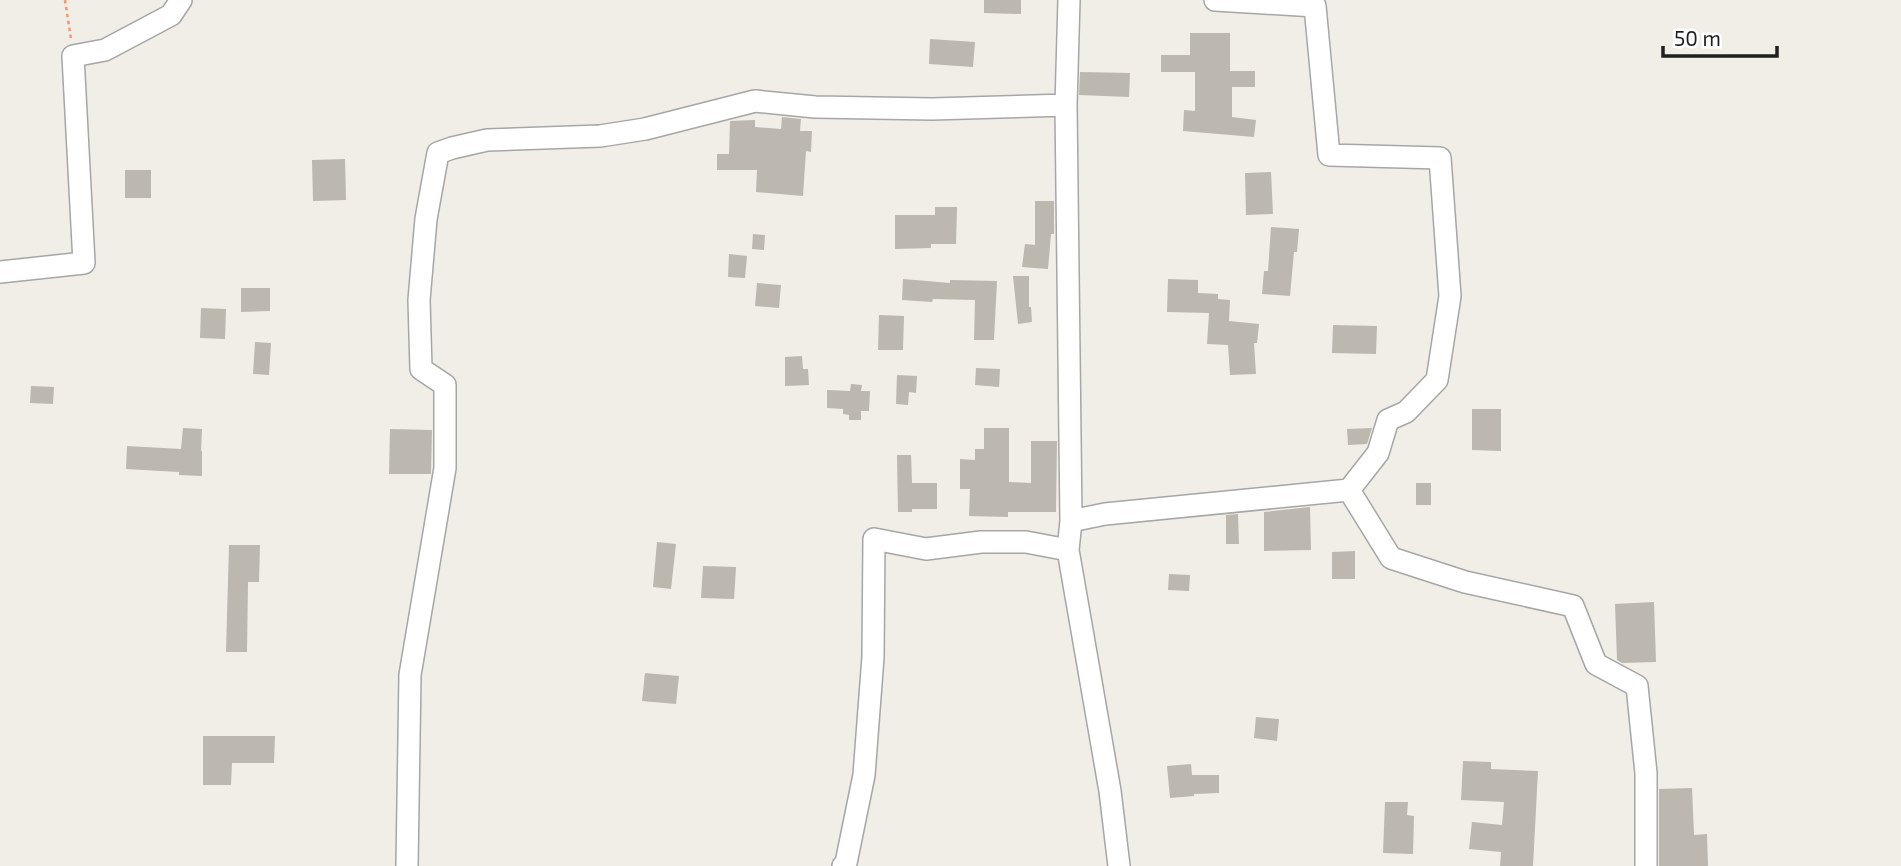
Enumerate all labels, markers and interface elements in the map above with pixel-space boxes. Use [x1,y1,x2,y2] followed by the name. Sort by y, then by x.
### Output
[1663,14,1777,58] scale bar
[1674,25,1721,50] text: 50 m

